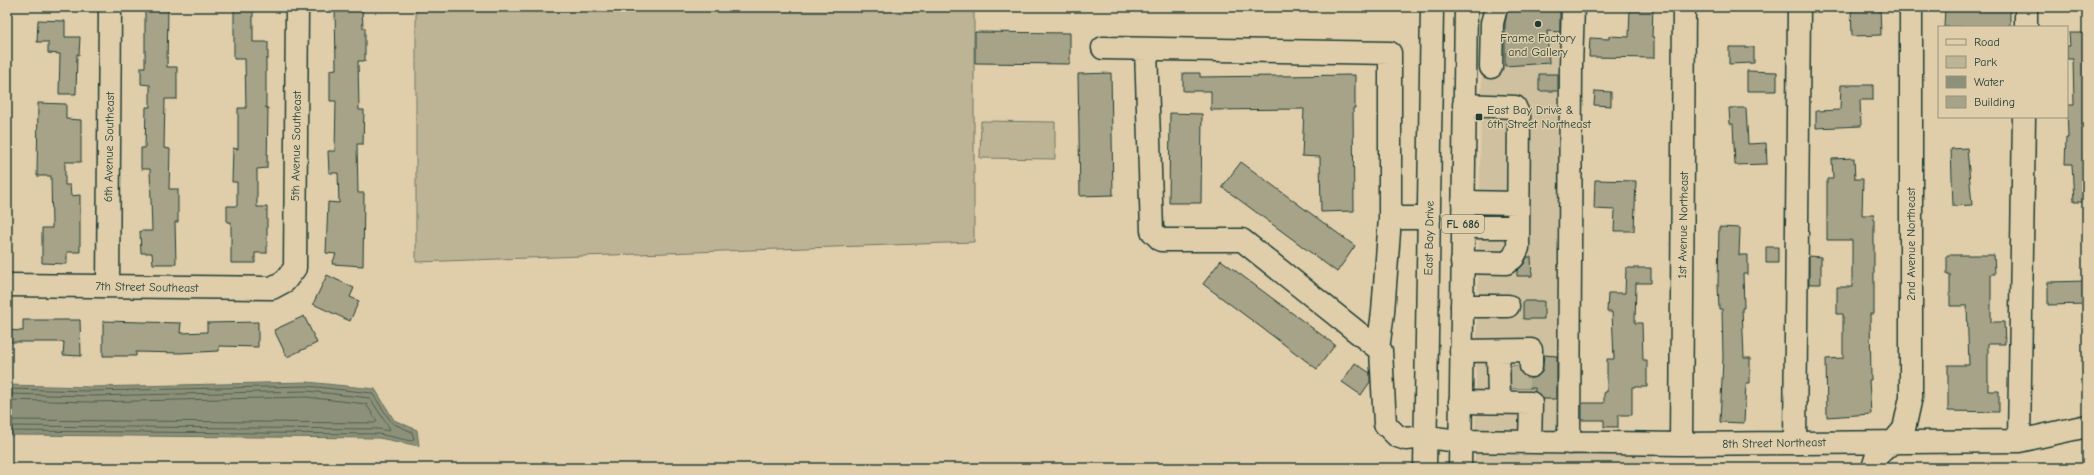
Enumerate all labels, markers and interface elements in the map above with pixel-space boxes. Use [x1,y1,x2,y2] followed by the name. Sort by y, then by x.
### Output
[1533,19,1543,29] marker: Frame Factory and Gallery
[1938,26,2068,118] legend
[1500,31,1576,59] place label: Frame Factory and Gallery
[1974,35,2000,49] text: Road
[1974,55,1997,69] text: Park
[1974,75,2004,89] text: Water
[288,90,304,201] street label: 5th Avenue Southeast
[101,91,117,202] street label: 6th Avenue Southeast
[1974,95,2015,109] text: Building
[1487,103,1592,131] place label: East Bay Drive & 6th Street Northeast
[1474,112,1484,122] marker: East Bay Drive & 6th Street Northeast
[1675,171,1691,279] street label: 1st Avenue Northeast
[1904,187,1918,301] street label: 2nd Avenue Northeast
[1421,201,1437,275] street label: East Bay Drive
[1442,215,1484,233] road number: FL 686
[95,279,199,295] street label: 7th Street Southeast
[1722,435,1826,451] street label: 8th Street Northeast

